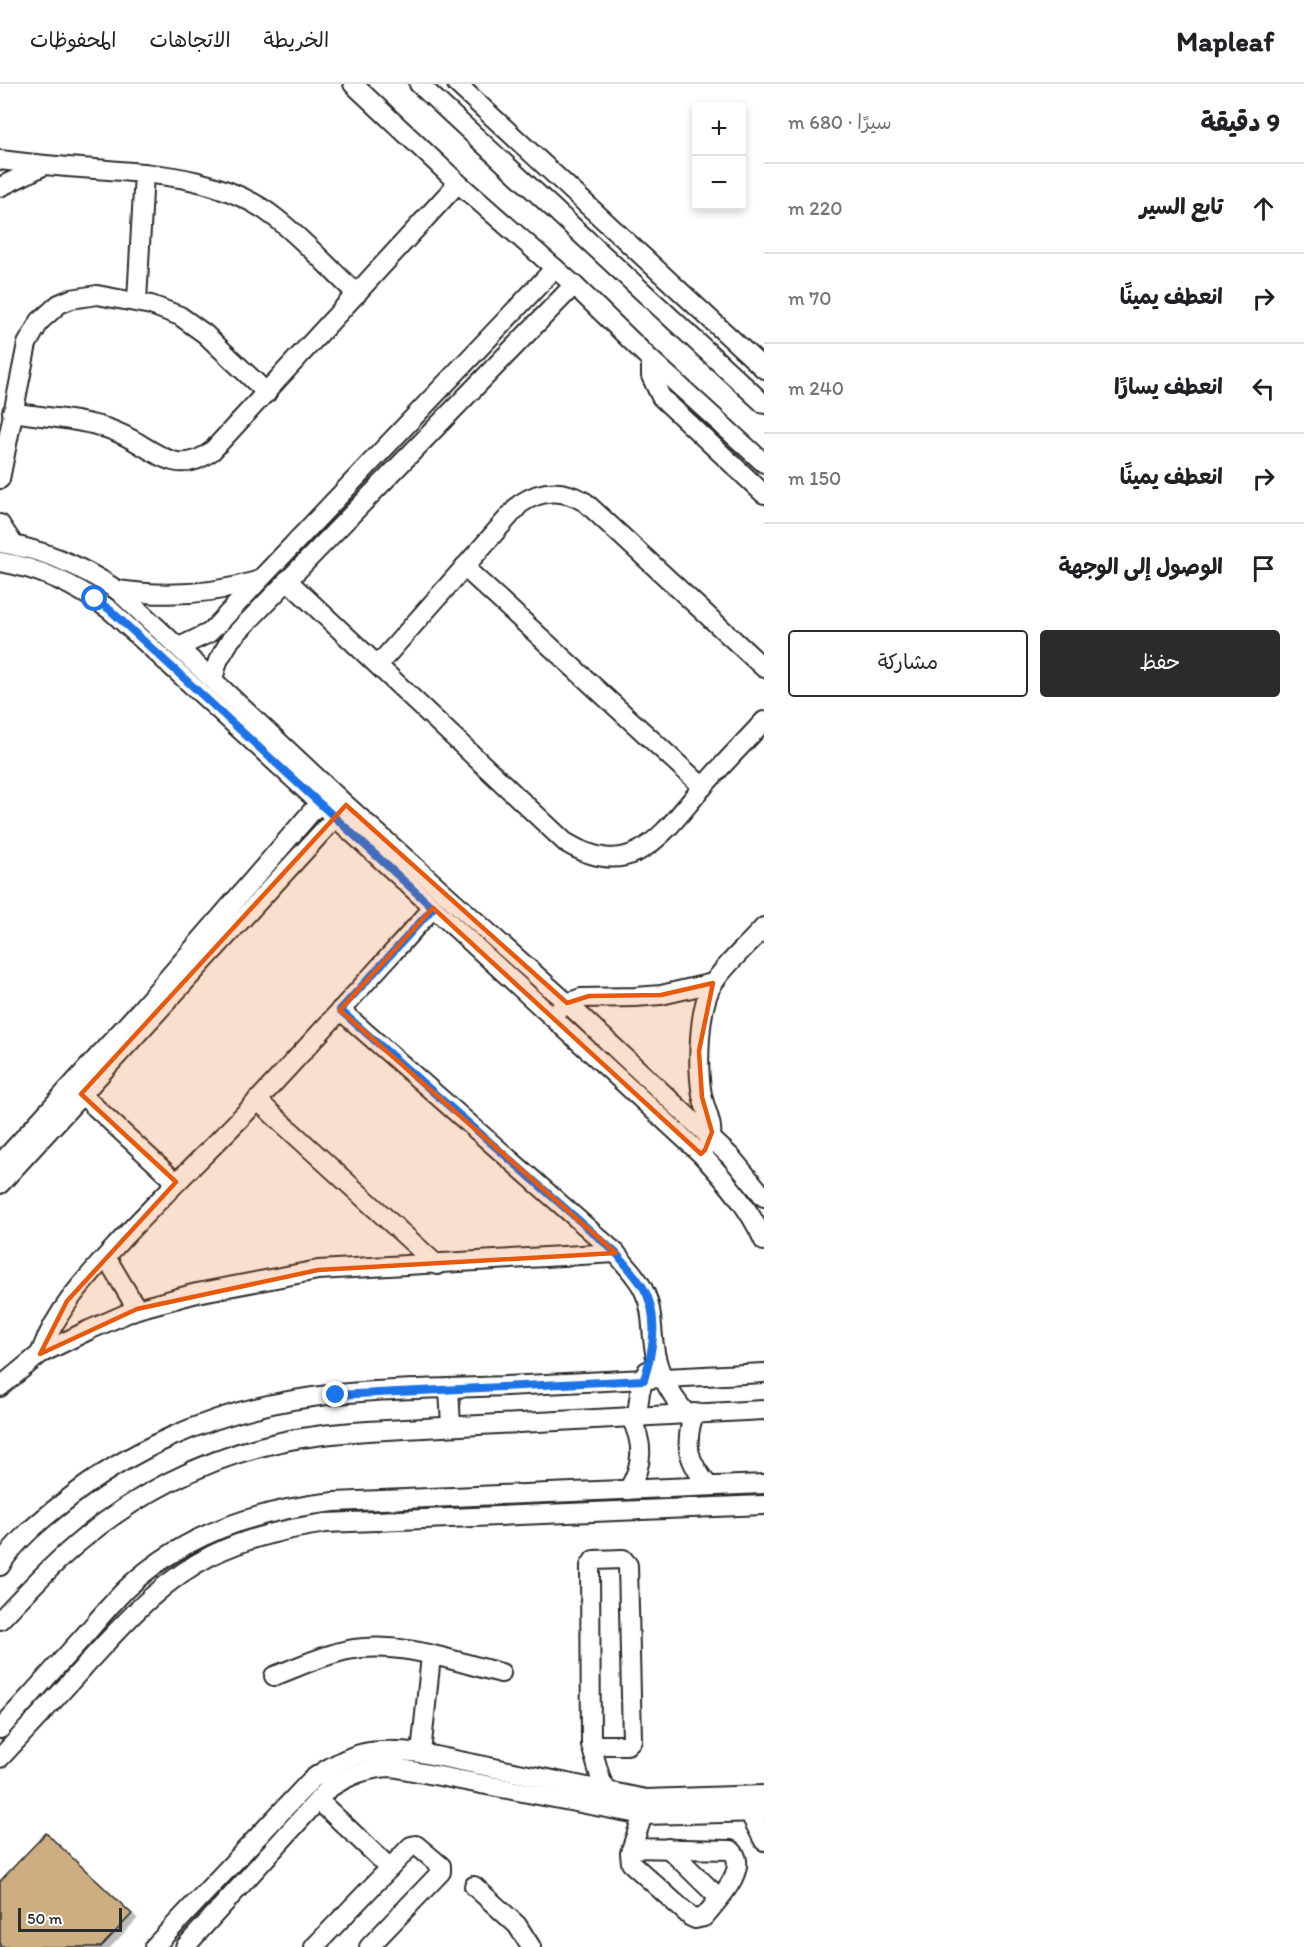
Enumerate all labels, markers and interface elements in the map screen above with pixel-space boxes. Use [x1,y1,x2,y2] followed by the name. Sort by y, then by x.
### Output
[1176,24,1274,58] text: Mapleaf
[30,27,116,52] text: المحفوظات
[149,27,231,52] text: الاتجاهات
[264,27,329,52] text: الخريطة
[692,102,746,210] map controls
[692,102,746,156] button: +
[1201,106,1280,138] text: 9 دقيقة
[788,110,892,134] text: سيرًا · 680 m
[692,156,746,210] button: −
[1247,192,1280,225] icon: ahead
[1140,193,1223,220] text: تابع السير
[788,196,843,220] text: 220 m
[1247,282,1280,315] icon: right
[1120,283,1223,310] text: انعطف يمينًا
[788,286,832,310] text: 70 m
[1247,372,1280,405] icon: left
[1114,373,1223,400] text: انعطف يسارًا
[788,376,844,400] text: 240 m
[1247,462,1280,495] icon: right
[1120,463,1223,490] text: انعطف يمينًا
[788,466,841,490] text: 150 m
[1247,552,1280,585] icon: arrive
[1058,553,1223,580] text: الوصول إلى الوجهة
[81,585,107,611] route start
[788,630,1028,697] button: مشاركة
[1040,630,1280,697] button: حفظ
[322,1381,348,1407] route end
[18,1905,122,1932] scale bar
[27,1909,62,1928] text: 50 m

